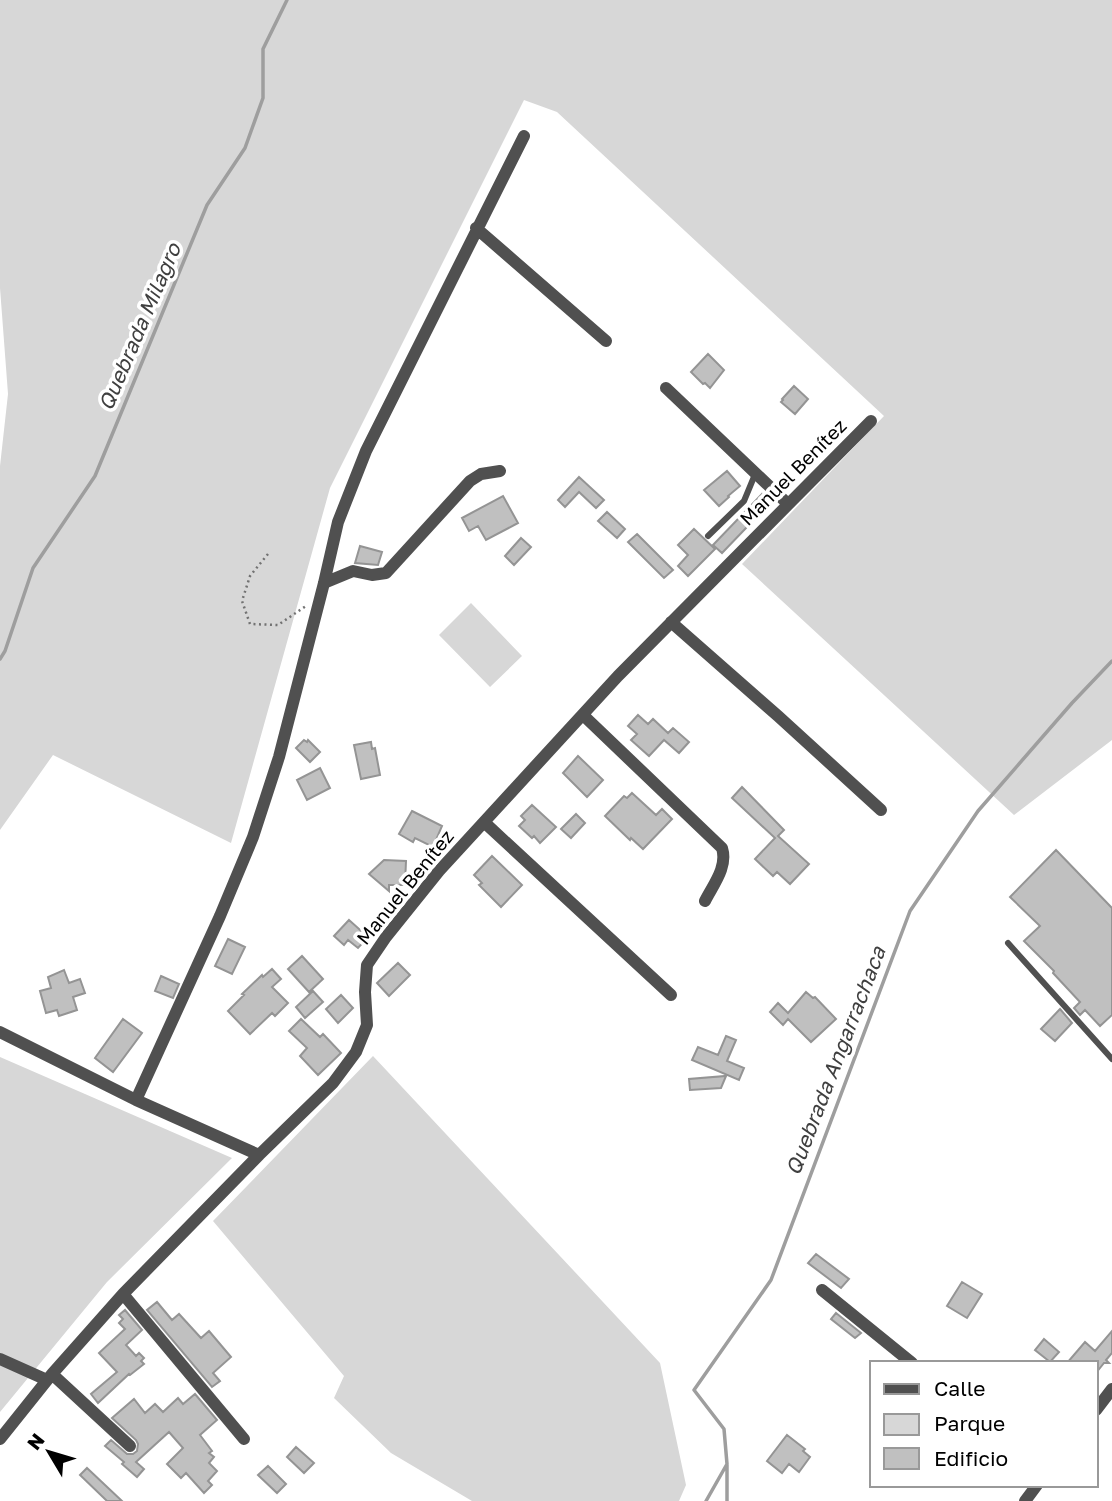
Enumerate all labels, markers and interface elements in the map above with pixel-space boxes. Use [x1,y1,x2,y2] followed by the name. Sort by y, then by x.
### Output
[92,238,187,414] water label: Quebrada Milagro
[735,414,851,530] street label: Manuel Benítez
[351,825,458,949] street label: Manuel Benítez
[779,942,891,1179] water label: Quebrada Angarrachaca
[870,1361,1098,1487] legend
[934,1375,986,1401] text: Calle
[934,1410,1005,1436] text: Parque
[14,1417,84,1487] north arrow
[22,1428,49,1454] text: N
[934,1445,1008,1471] text: Edificio

